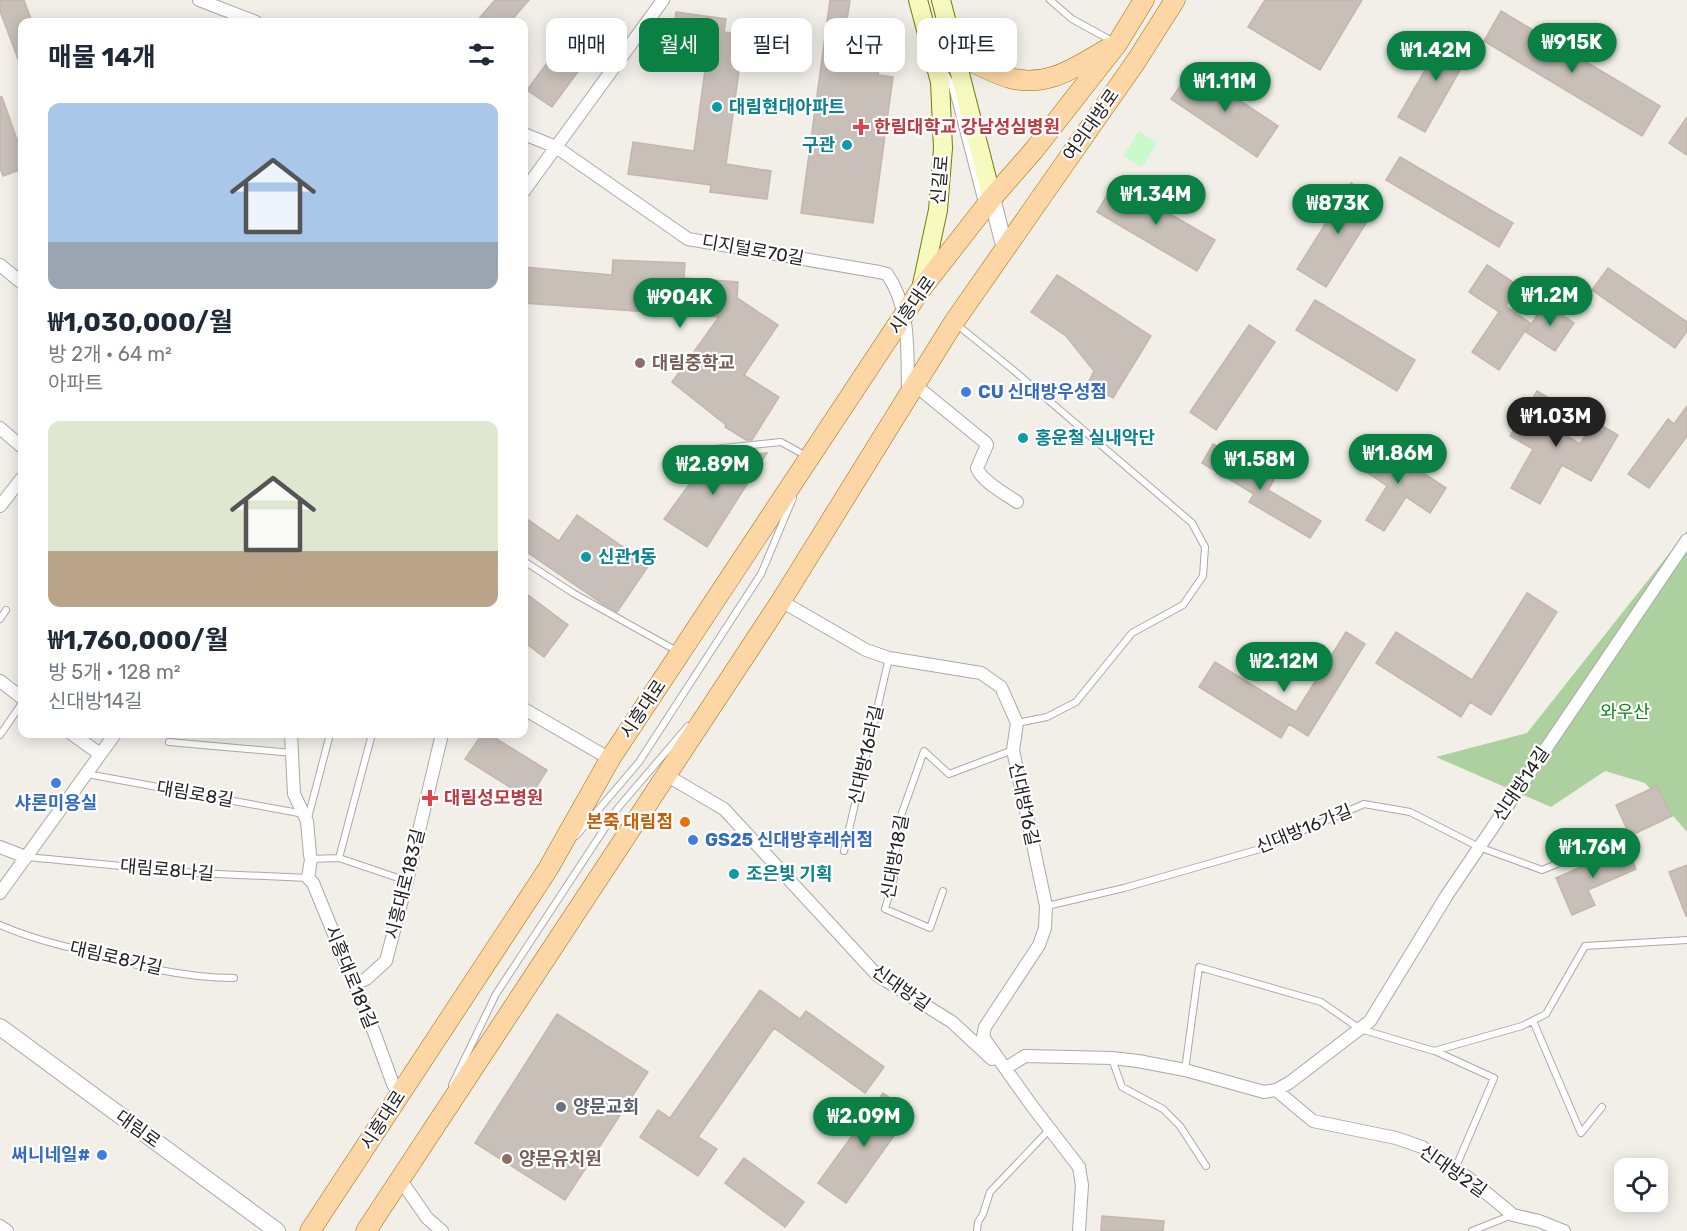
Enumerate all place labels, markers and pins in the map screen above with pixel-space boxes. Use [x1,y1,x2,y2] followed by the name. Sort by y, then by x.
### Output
[1530,23,1614,74] pin: ₩915K
[1387,31,1485,82] pin: ₩1.42M
[1176,62,1274,113] pin: ₩1.11M
[729,96,845,118] place label: 대림현대아파트
[710,100,724,114] marker: 대림현대아파트
[874,116,1060,138] place label: 한림대학교 강남성심병원
[852,118,870,136] marker: 한림대학교 강남성심병원
[802,134,835,156] place label: 구관
[840,138,854,152] marker: 구관
[1107,175,1205,226] pin: ₩1.34M
[1296,184,1380,235] pin: ₩873K
[1508,276,1592,327] pin: ₩1.2M
[638,278,722,329] pin: ₩904K
[652,352,735,374] place label: 대림중학교
[633,356,647,370] marker: 대림중학교
[978,381,1107,403] place label: CU 신대방우성점
[959,385,973,399] marker: CU 신대방우성점
[1507,397,1605,448] pin: ₩1.03M
[1035,427,1155,449] place label: 홍운철 실내악단
[1016,431,1030,445] marker: 홍운철 실내악단
[1349,434,1447,485] pin: ₩1.86M
[1211,440,1309,491] pin: ₩1.58M
[664,445,762,496] pin: ₩2.89M
[598,546,657,568] place label: 신관1동
[579,550,593,564] marker: 신관1동
[1235,642,1333,693] pin: ₩2.12M
[49,776,63,790] marker: 샤론미용실
[444,787,543,809] place label: 대림성모병원
[421,789,439,807] marker: 대림성모병원
[15,792,97,814] place label: 샤론미용실
[586,811,673,833] place label: 본죽 대림점
[678,815,692,829] marker: 본죽 대림점
[1544,828,1642,879] pin: ₩1.76M
[705,829,873,851] place label: GS25 신대방후레쉬점
[686,833,700,847] marker: GS25 신대방후레쉬점
[746,863,833,885] place label: 조은빛 기획
[727,867,741,881] marker: 조은빛 기획
[573,1096,639,1118] place label: 양문교회
[815,1097,913,1148] pin: ₩2.09M
[554,1100,568,1114] marker: 양문교회
[11,1144,90,1166] place label: 써니네일#
[95,1148,109,1162] marker: 써니네일#
[519,1148,602,1170] place label: 양문유치원
[500,1152,514,1166] marker: 양문유치원

